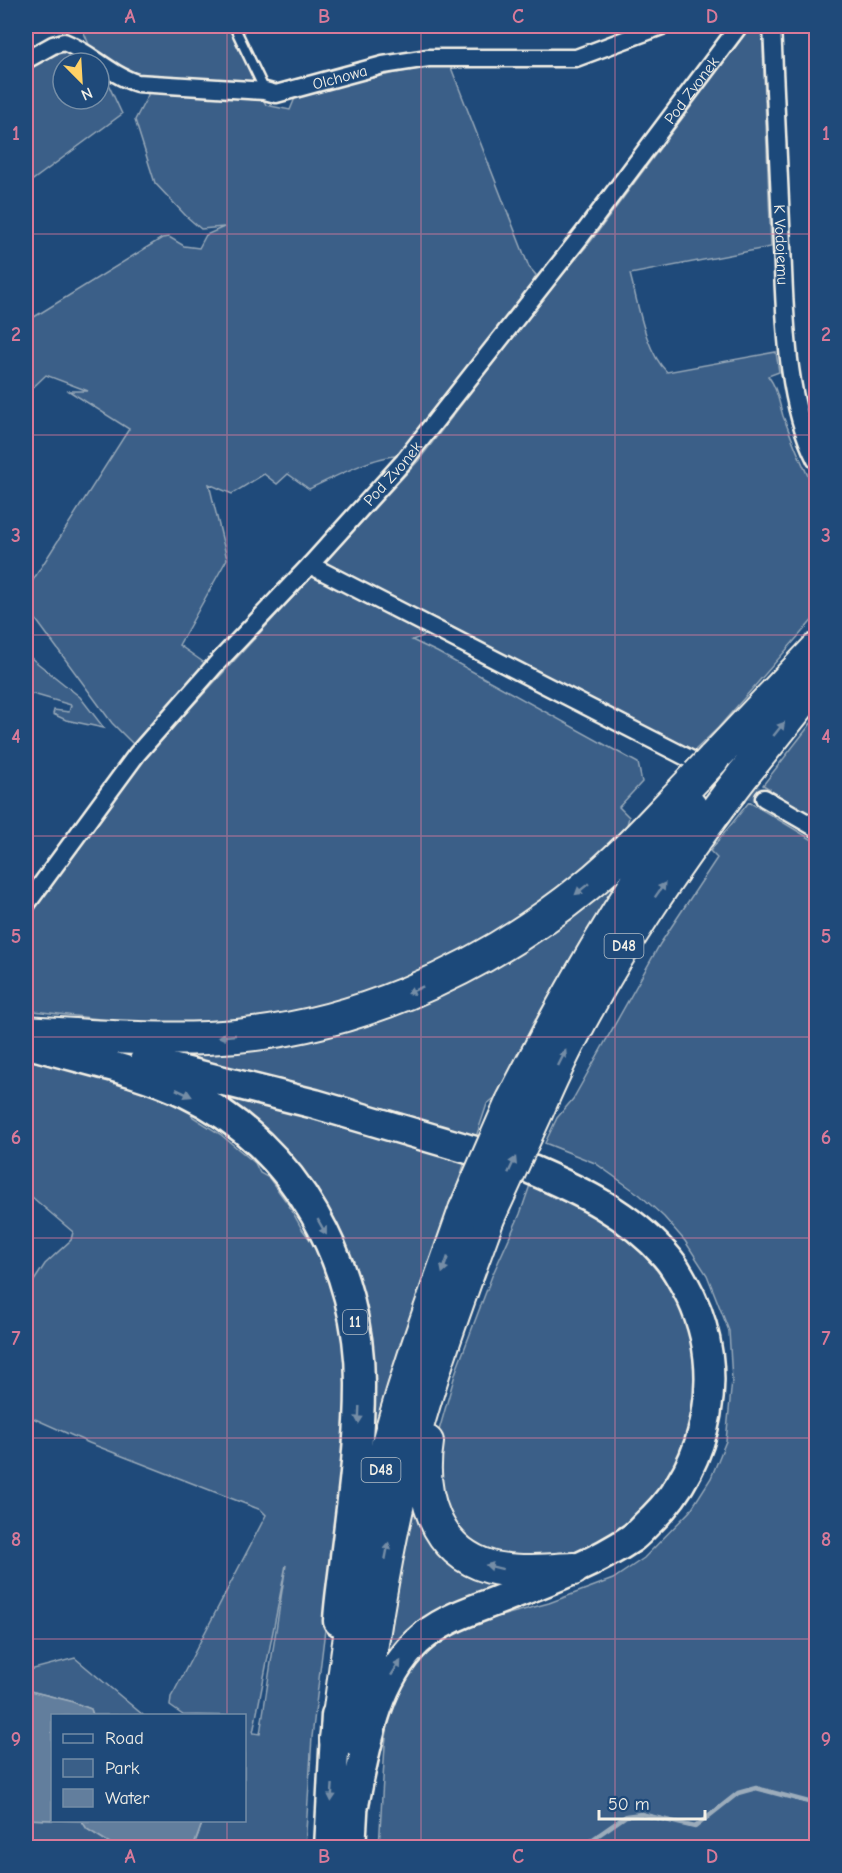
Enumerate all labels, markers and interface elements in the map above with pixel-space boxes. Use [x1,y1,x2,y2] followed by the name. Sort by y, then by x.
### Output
[124,5,136,28] text: A
[318,5,330,28] text: B
[512,5,524,28] text: C
[706,5,718,28] text: D
[51,51,111,111] north arrow
[661,53,723,128] street label: Pod Zvonek
[311,62,369,94] street label: Olchowa
[78,83,95,104] text: N
[12,122,20,145] text: 1
[822,122,830,145] text: 1
[770,204,792,285] street label: K Vodojemu
[11,323,21,346] text: 2
[821,323,831,346] text: 2
[360,438,426,510] street label: Pod Zvonek
[11,524,21,547] text: 3
[821,524,831,547] text: 3
[772,722,785,737] one-way arrow
[11,725,21,748] text: 4
[821,725,831,748] text: 4
[654,882,666,898] one-way arrow
[574,883,590,896] one-way arrow
[11,925,21,948] text: 5
[821,925,831,948] text: 5
[604,934,644,958] road number: D48
[406,985,424,995] one-way arrow
[217,1031,236,1041] one-way arrow
[557,1050,566,1067] one-way arrow
[176,1089,193,1098] one-way arrow
[11,1126,21,1149] text: 6
[821,1126,831,1149] text: 6
[508,1156,517,1173] one-way arrow
[316,1218,326,1235] one-way arrow
[440,1256,450,1274] one-way arrow
[343,1310,367,1334] road number: 11
[12,1327,21,1350] text: 7
[822,1327,831,1350] text: 7
[354,1406,364,1425] one-way arrow
[362,1458,400,1482] road number: D48
[11,1528,21,1551] text: 8
[821,1528,831,1551] text: 8
[383,1541,392,1560] one-way arrow
[485,1562,503,1572] one-way arrow
[391,1660,402,1676] one-way arrow
[51,1714,246,1822] legend
[11,1728,21,1751] text: 9
[105,1728,144,1749] text: Road
[821,1728,831,1751] text: 9
[105,1758,140,1779] text: Park
[599,1783,706,1821] scale bar
[328,1784,337,1803] one-way arrow
[105,1788,150,1809] text: Water
[608,1794,650,1815] text: 50 m
[124,1845,136,1868] text: A
[318,1845,330,1868] text: B
[512,1845,524,1868] text: C
[706,1845,718,1868] text: D

